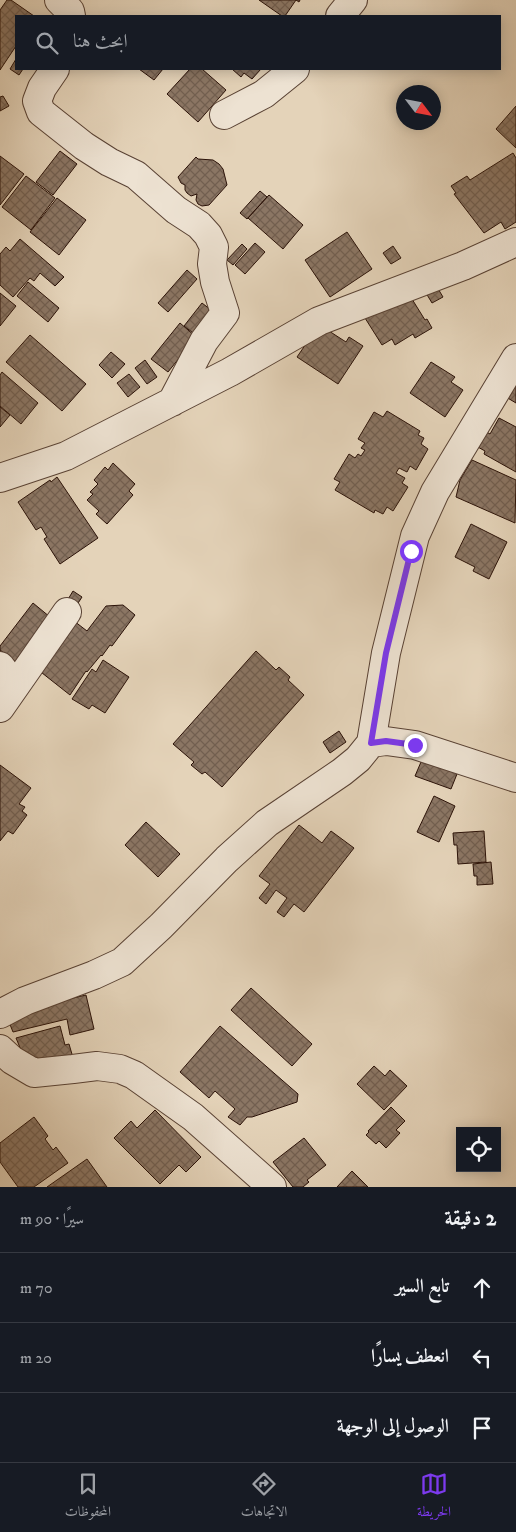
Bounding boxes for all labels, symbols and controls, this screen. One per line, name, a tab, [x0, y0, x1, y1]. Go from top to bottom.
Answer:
search box	[15, 15, 501, 70]
icon: search	[33, 29, 61, 57]
text: ابحث هنا	[73, 30, 128, 53]
north arrow	[396, 85, 441, 130]
route start	[400, 540, 423, 563]
route end	[404, 734, 427, 757]
map controls	[456, 1127, 501, 1172]
button: locate	[456, 1127, 501, 1172]
text: 2 دقيقة	[445, 1206, 496, 1232]
text: سيرًا · 90 m	[20, 1209, 84, 1229]
icon: ahead	[468, 1274, 496, 1302]
text: تابع السير	[395, 1275, 449, 1298]
text: 70 m	[20, 1278, 53, 1298]
icon: left	[468, 1344, 496, 1372]
text: انعطف يسارًا	[371, 1345, 449, 1368]
text: 20 m	[20, 1348, 52, 1368]
icon: arrive	[468, 1414, 496, 1442]
text: الوصول إلى الوجهة	[337, 1415, 449, 1438]
tab: المحفوظات	[65, 1470, 111, 1525]
tab: الاتجاهات	[241, 1470, 287, 1525]
tab: الخريطة	[417, 1470, 451, 1525]

